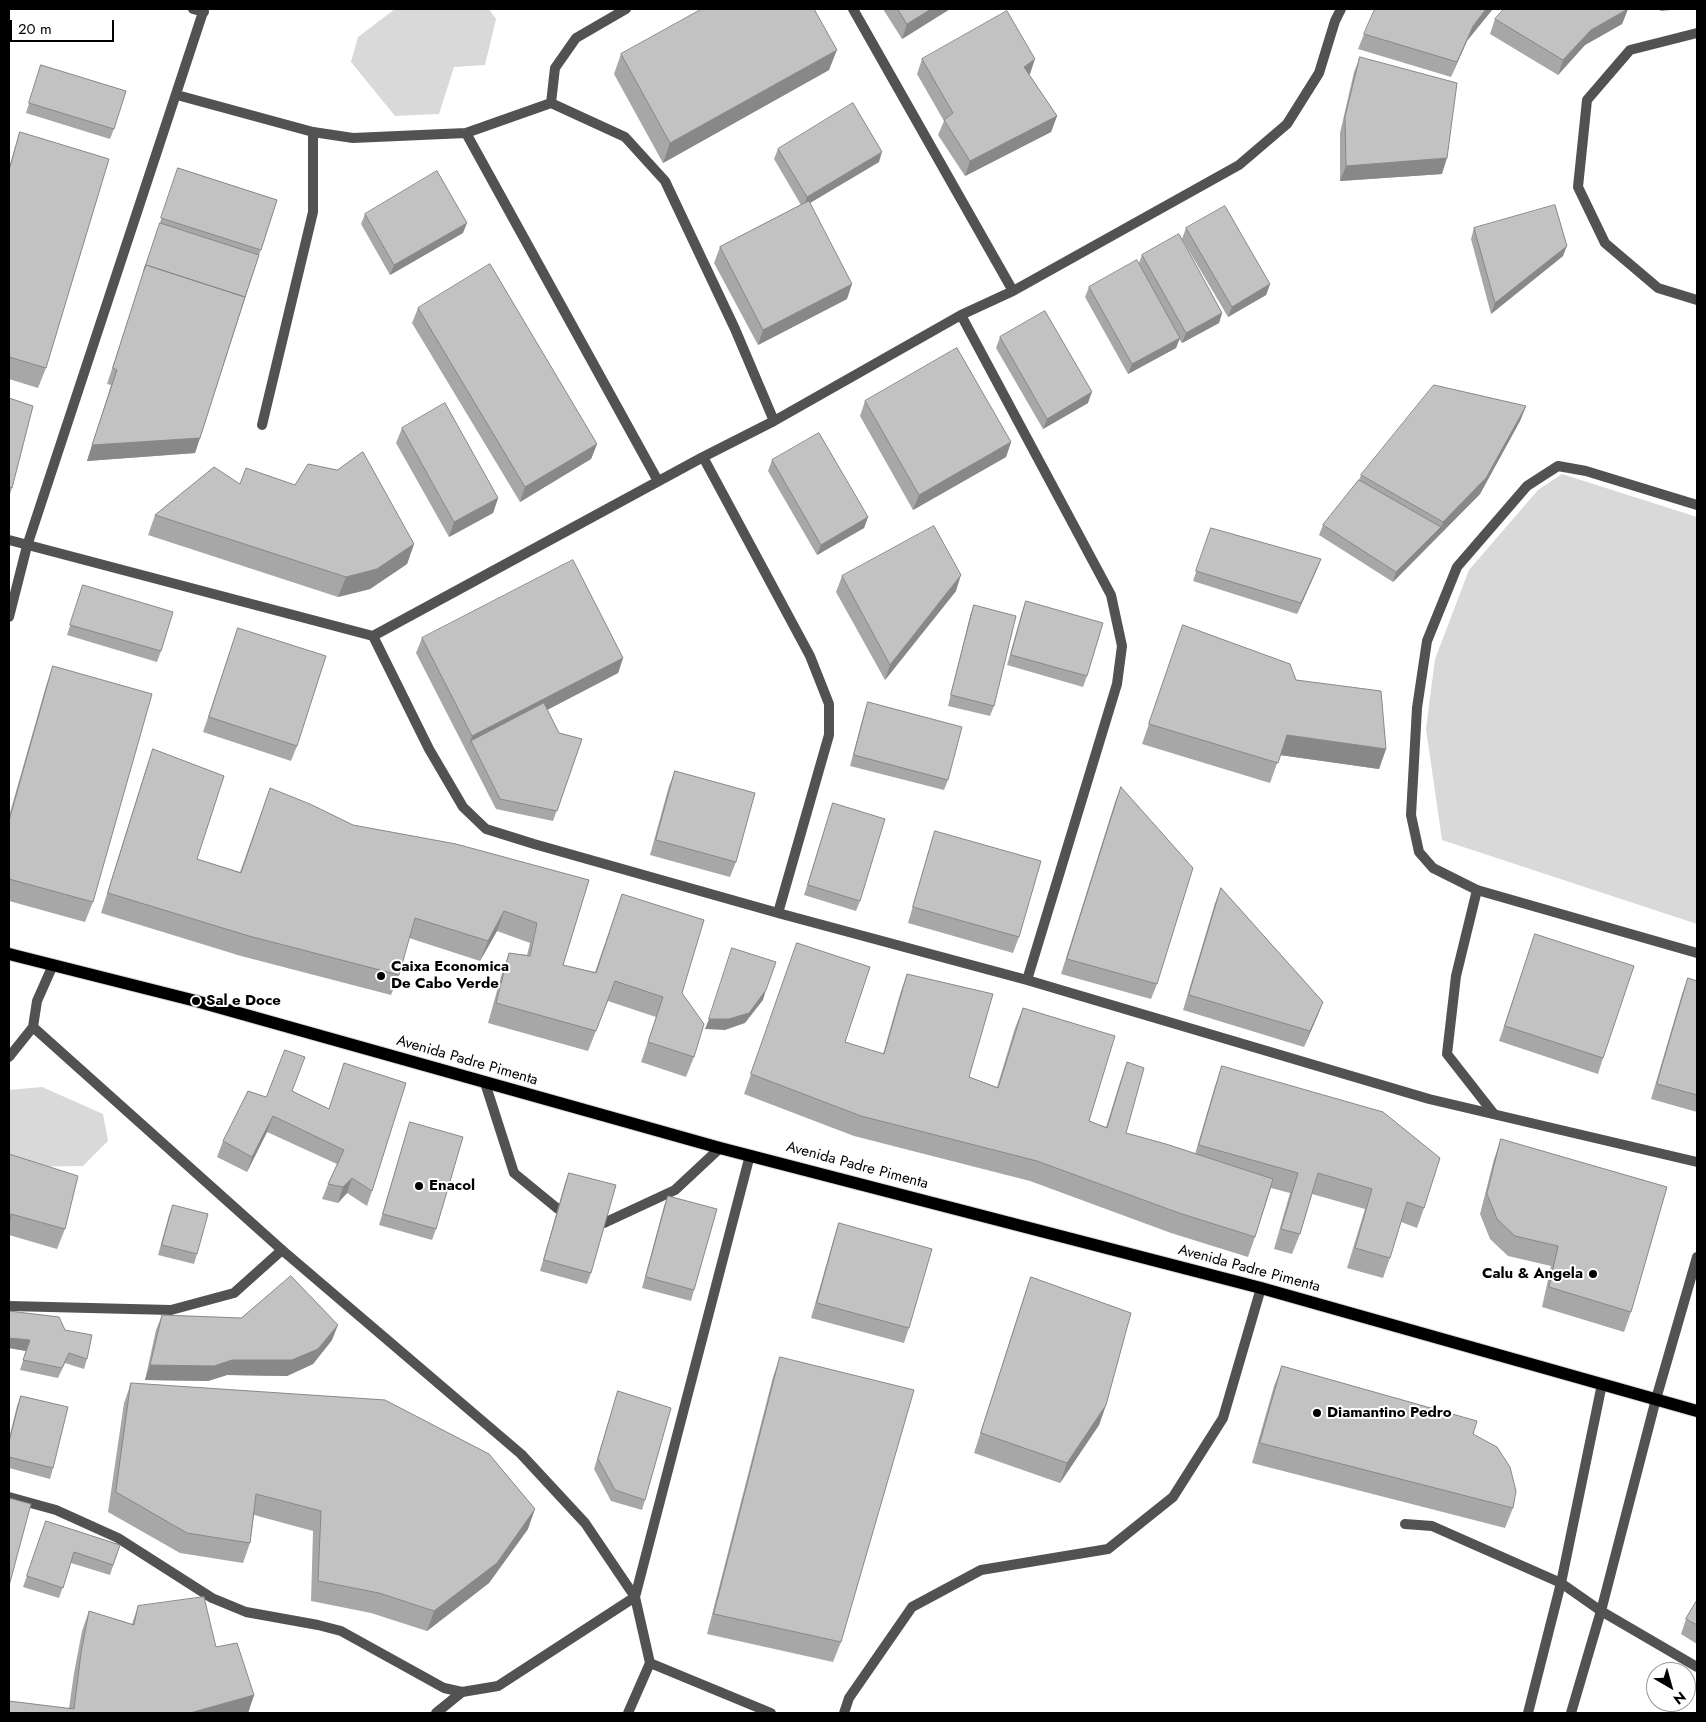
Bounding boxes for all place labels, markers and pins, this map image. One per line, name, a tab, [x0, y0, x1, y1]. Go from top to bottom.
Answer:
place label: Caixa Economica De Cabo Verde	[391, 958, 509, 993]
marker: Caixa Economica De Cabo Verde	[375, 970, 387, 982]
place label: Sal e Doce	[206, 992, 281, 1010]
marker: Sal e Doce	[190, 995, 202, 1007]
place label: Enacol	[429, 1177, 475, 1195]
marker: Enacol	[413, 1180, 425, 1192]
place label: Calu & Angela	[1482, 1265, 1583, 1283]
marker: Calu & Angela	[1587, 1268, 1599, 1280]
place label: Diamantino Pedro	[1327, 1404, 1452, 1422]
marker: Diamantino Pedro	[1311, 1407, 1323, 1419]

